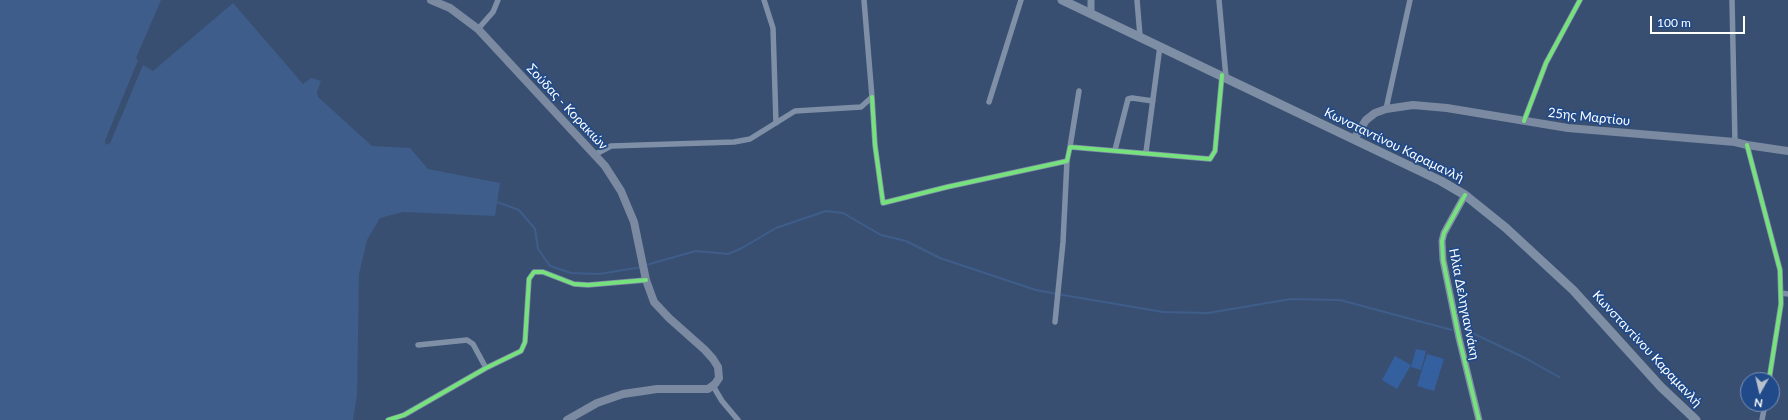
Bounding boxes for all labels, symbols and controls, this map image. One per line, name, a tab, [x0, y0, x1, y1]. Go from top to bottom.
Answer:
scale bar	[1652, 8, 1747, 34]
text: 100 m	[1657, 15, 1691, 30]
street label: Σούδας - Κορακιών	[523, 61, 611, 153]
street label: Κωνσταντίνου Καραμανλή	[1322, 104, 1466, 186]
street label: 25ης Μαρτίου	[1547, 105, 1631, 129]
street label: Ηλία Δεληγιαννάκη	[1446, 247, 1482, 361]
street label: Κωνσταντίνου Καραμανλή	[1589, 288, 1705, 410]
north arrow	[1740, 372, 1780, 412]
text: N	[1753, 396, 1764, 410]

